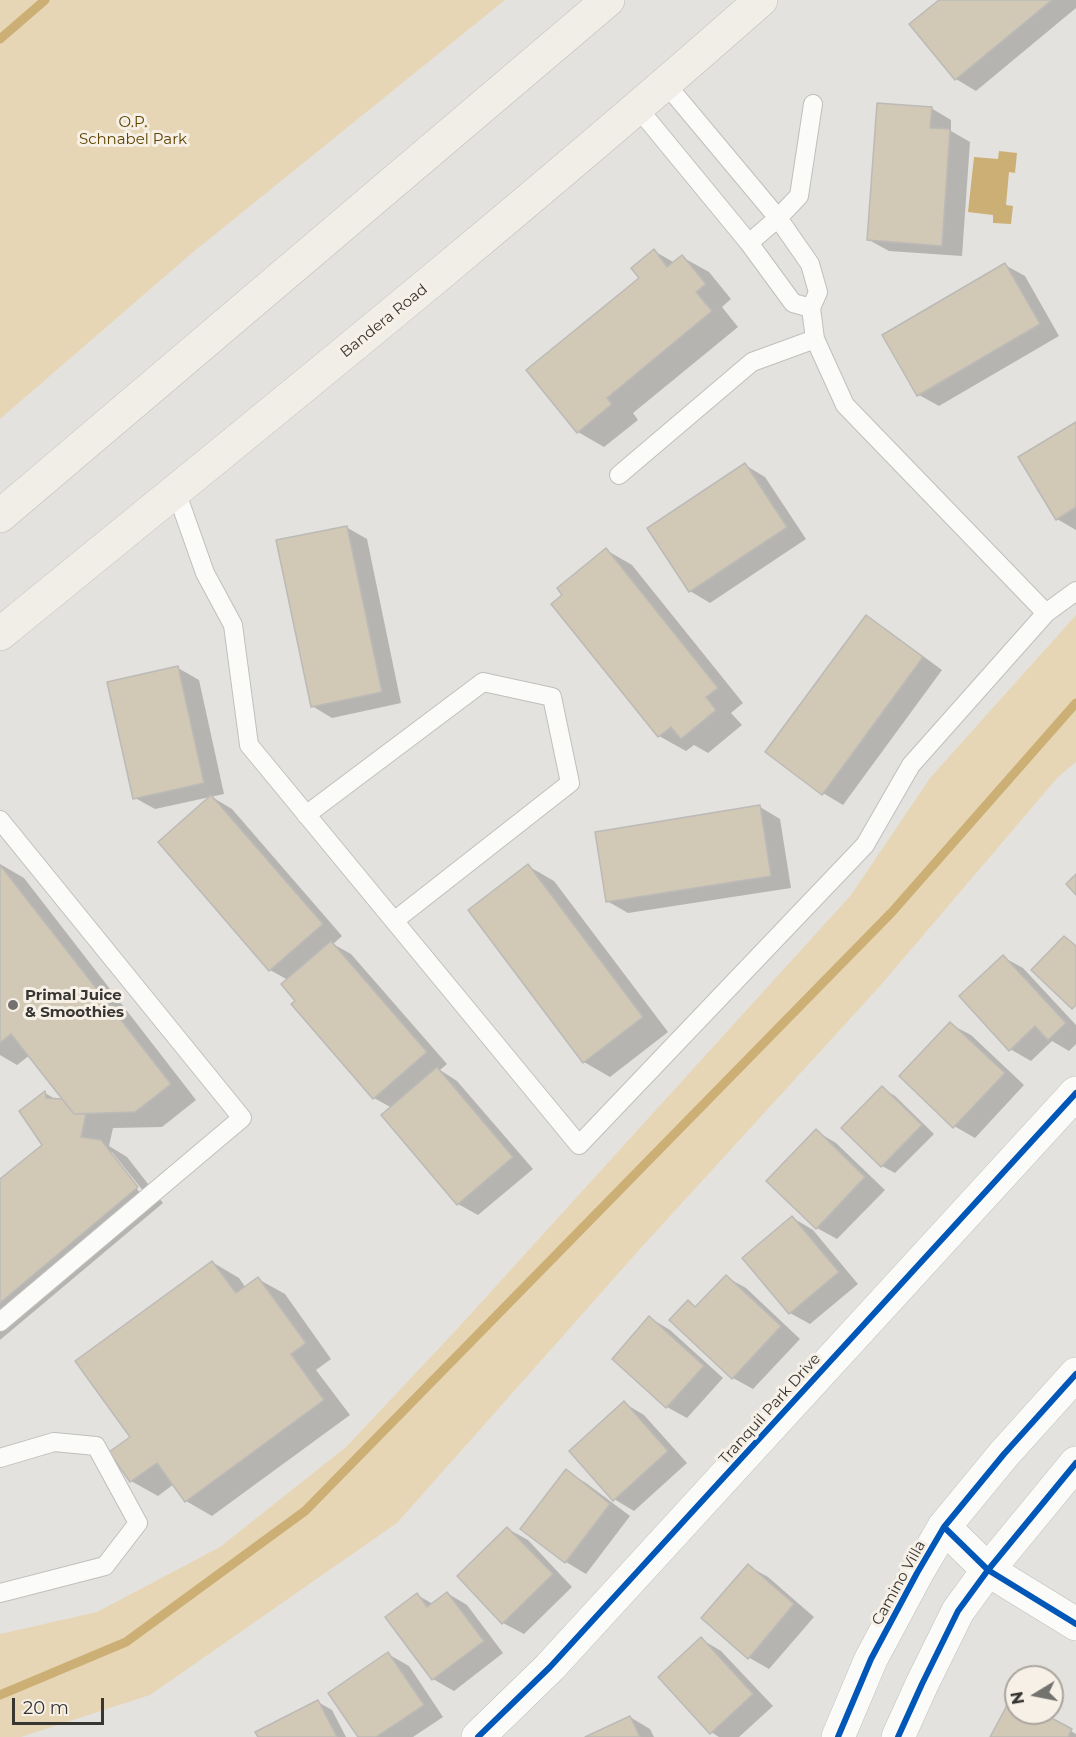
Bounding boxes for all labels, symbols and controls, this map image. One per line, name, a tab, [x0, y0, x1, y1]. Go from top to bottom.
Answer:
park label: O.P. Schnabel Park	[79, 114, 187, 149]
street label: Bandera Road	[337, 280, 431, 362]
place label: Primal Juice & Smoothies	[25, 987, 124, 1022]
marker: Primal Juice & Smoothies	[6, 998, 20, 1012]
street label: Tranquil Park Drive	[716, 1350, 824, 1468]
street label: Camino Villa	[868, 1538, 930, 1628]
north arrow	[1004, 1665, 1064, 1725]
scale bar	[15, 1686, 106, 1724]
text: N	[1007, 1690, 1028, 1706]
text: 20 m	[23, 1697, 69, 1719]

